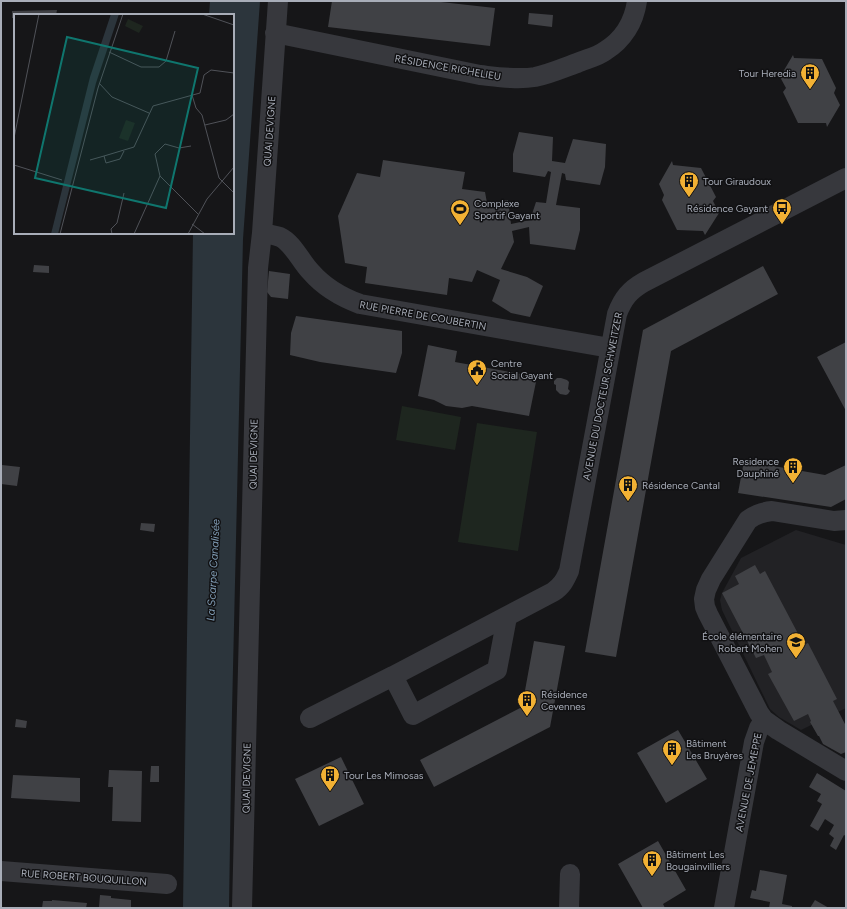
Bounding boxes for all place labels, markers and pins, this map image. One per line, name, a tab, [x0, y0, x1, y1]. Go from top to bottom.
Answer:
building icon: Tour Heredia	[799, 62, 821, 90]
place label: Tour Heredia	[739, 67, 796, 80]
building icon: Tour Giraudoux	[678, 170, 700, 198]
place label: Tour Giraudoux	[703, 175, 771, 188]
place label: Complexe Sportif Gayant	[474, 197, 540, 222]
bus stop icon: Résidence Gayant	[771, 197, 793, 225]
sports icon: Complexe Sportif Gayant	[449, 198, 471, 226]
place label: Résidence Gayant	[687, 202, 768, 215]
place label: Centre Social Gayant	[491, 357, 553, 382]
public building icon: Centre Social Gayant	[466, 358, 488, 386]
place label: Residence Dauphiné	[733, 455, 780, 480]
building icon: Residence Dauphiné	[782, 456, 804, 484]
building icon: Résidence Cantal	[617, 474, 639, 502]
place label: Résidence Cantal	[642, 479, 720, 492]
place label: École élémentaire Robert Mohen	[702, 630, 783, 655]
school or university icon: École élémentaire Robert Mohen	[785, 631, 807, 659]
place label: Résidence Cevennes	[541, 688, 588, 713]
building icon: Résidence Cevennes	[516, 689, 538, 717]
place label: Bâtiment Les Bruyères	[686, 737, 743, 762]
building icon: Bâtiment Les Bruyères	[661, 738, 683, 766]
building icon: Tour Les Mimosas	[319, 764, 341, 792]
place label: Tour Les Mimosas	[344, 769, 424, 782]
place label: Bâtiment Les Bougainvilliers	[666, 848, 730, 873]
building icon: Bâtiment Les Bougainvilliers	[641, 849, 663, 877]

